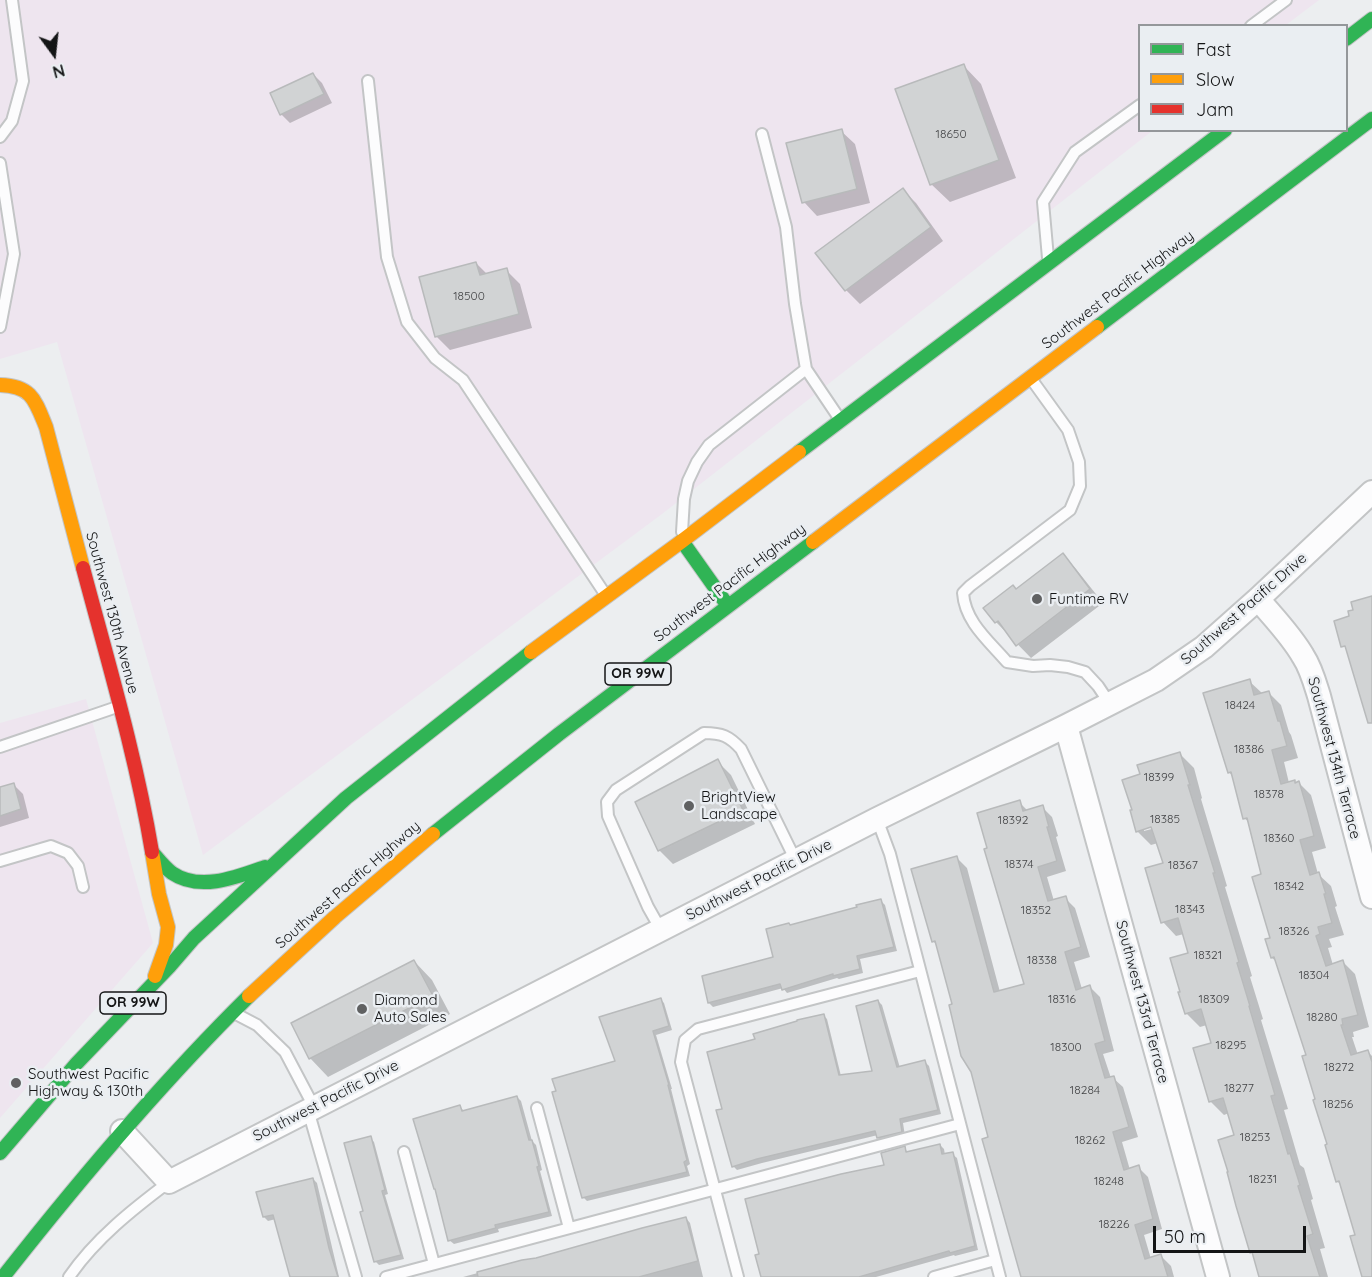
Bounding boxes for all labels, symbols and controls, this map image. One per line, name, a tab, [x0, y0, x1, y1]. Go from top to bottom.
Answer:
north arrow	[24, 24, 84, 84]
legend	[1138, 24, 1348, 132]
text: Fast	[1196, 38, 1231, 61]
text: N	[50, 60, 67, 83]
text: Slow	[1196, 68, 1234, 91]
text: Jam	[1196, 98, 1234, 121]
house number: 18650	[935, 127, 967, 141]
street label: Southwest Pacific Highway	[1038, 227, 1198, 353]
house number: 18500	[453, 289, 485, 303]
street label: Southwest Pacific Highway	[650, 520, 810, 646]
street label: Southwest 130th Avenue	[82, 530, 142, 696]
street label: Southwest Pacific Drive	[1177, 549, 1311, 669]
place label: Funtime RV	[1049, 590, 1129, 608]
marker: Funtime RV	[1030, 592, 1044, 606]
road number: OR 99W	[605, 663, 671, 685]
street label: Southwest 134th Terrace	[1304, 675, 1364, 841]
house number: 18424	[1225, 698, 1255, 712]
house number: 18386	[1234, 742, 1264, 756]
house number: 18399	[1144, 770, 1174, 784]
house number: 18378	[1254, 787, 1284, 801]
place label: BrightView Landscape	[701, 788, 777, 823]
marker: BrightView Landscape	[682, 799, 696, 813]
house number: 18385	[1150, 812, 1180, 826]
house number: 18392	[998, 813, 1028, 827]
street label: Southwest Pacific Highway	[272, 817, 424, 953]
house number: 18360	[1264, 831, 1294, 845]
street label: Southwest Pacific Drive	[683, 835, 835, 925]
house number: 18374	[1004, 857, 1034, 871]
house number: 18367	[1168, 858, 1198, 872]
house number: 18342	[1274, 879, 1304, 893]
house number: 18343	[1175, 902, 1205, 916]
house number: 18352	[1021, 903, 1051, 917]
street label: Southwest 133rd Terrace	[1112, 919, 1172, 1085]
house number: 18326	[1279, 924, 1309, 938]
house number: 18321	[1194, 948, 1222, 962]
house number: 18338	[1027, 953, 1057, 967]
house number: 18304	[1299, 968, 1329, 982]
place label: Diamond Auto Sales	[374, 991, 447, 1026]
road number: OR 99W	[100, 992, 166, 1014]
house number: 18316	[1048, 992, 1076, 1006]
house number: 18309	[1198, 992, 1230, 1006]
marker: Diamond Auto Sales	[355, 1002, 369, 1016]
house number: 18280	[1306, 1010, 1338, 1024]
house number: 18295	[1216, 1038, 1246, 1052]
house number: 18300	[1050, 1040, 1082, 1054]
street label: Southwest Pacific Drive	[250, 1056, 402, 1146]
house number: 18272	[1324, 1060, 1354, 1074]
place label: Southwest Pacific Highway & 130th	[28, 1065, 149, 1100]
marker: Southwest Pacific Highway & 130th	[9, 1076, 23, 1090]
house number: 18277	[1224, 1081, 1254, 1095]
house number: 18284	[1070, 1083, 1100, 1097]
house number: 18256	[1323, 1097, 1353, 1111]
house number: 18253	[1240, 1130, 1270, 1144]
house number: 18262	[1075, 1133, 1105, 1147]
house number: 18231	[1249, 1172, 1277, 1186]
house number: 18248	[1094, 1174, 1124, 1188]
scale bar	[1156, 1214, 1309, 1252]
house number: 18226	[1099, 1217, 1129, 1231]
text: 50 m	[1164, 1225, 1206, 1248]

